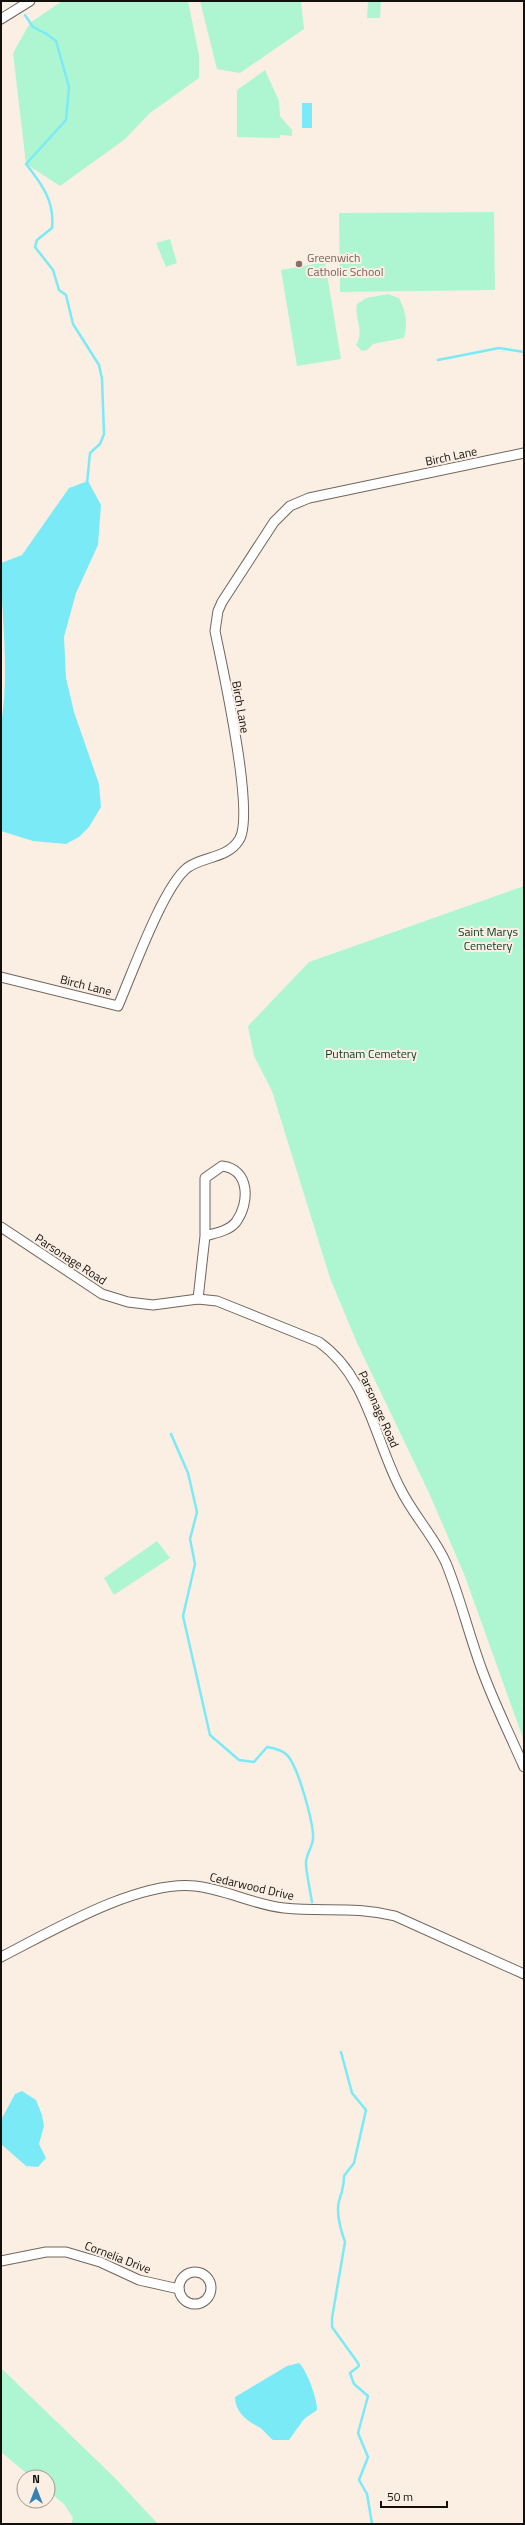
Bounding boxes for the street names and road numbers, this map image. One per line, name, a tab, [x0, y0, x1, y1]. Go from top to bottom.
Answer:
street label: Birch Lane	[423, 441, 479, 471]
street label: Birch Lane	[227, 679, 255, 735]
street label: Birch Lane	[58, 969, 114, 1001]
street label: Parsonage Road	[31, 1229, 111, 1289]
street label: Parsonage Road	[354, 1367, 404, 1451]
street label: Cedarwood Drive	[208, 1867, 296, 1905]
street label: Cornelia Drive	[82, 2236, 154, 2278]

